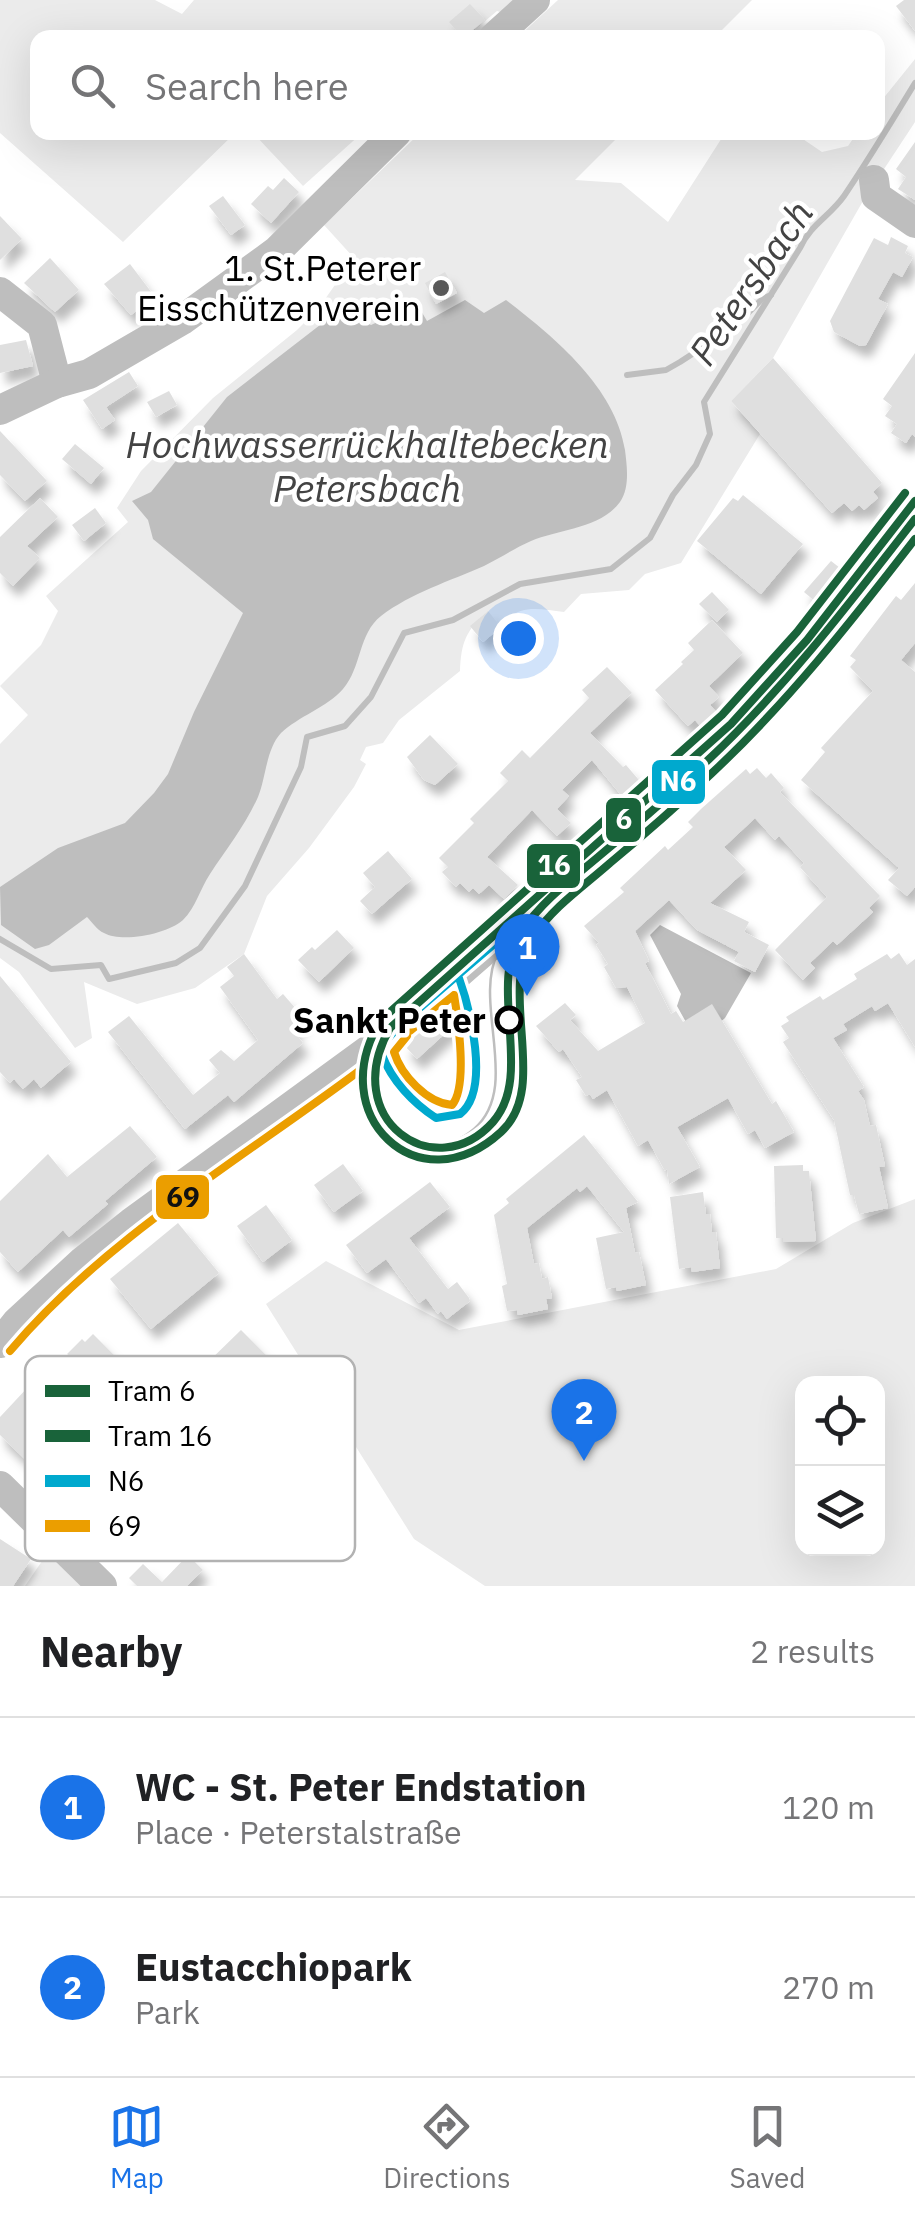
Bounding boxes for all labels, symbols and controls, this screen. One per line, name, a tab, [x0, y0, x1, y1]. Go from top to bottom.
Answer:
search box	[30, 30, 885, 140]
icon: search	[65, 58, 120, 113]
text: Search here	[145, 61, 349, 110]
water label: Petersbach	[677, 190, 823, 374]
place label: 1. St.Peterer Eisschützenverein	[137, 245, 421, 331]
marker: 1. St.Peterer Eisschützenverein	[430, 277, 452, 299]
water label: Hochwasserrückhaltebecken Petersbach	[125, 419, 609, 512]
your location	[493, 613, 544, 664]
line badge: N6	[650, 758, 707, 806]
text: N6	[659, 762, 697, 799]
line badge: 6	[604, 796, 643, 844]
text: 6	[616, 800, 632, 837]
line badge: 16	[525, 842, 582, 890]
text: 16	[537, 846, 571, 883]
pin: 1	[494, 914, 560, 996]
place label: Sankt Peter	[293, 997, 486, 1043]
marker: Sankt Peter	[496, 1007, 522, 1033]
line badge: 69	[154, 1173, 211, 1221]
text: 69	[166, 1178, 200, 1215]
legend	[25, 1356, 355, 1561]
text: Tram 6	[108, 1372, 196, 1409]
map controls	[795, 1376, 885, 1556]
button: locate	[795, 1376, 885, 1466]
pin: 2	[552, 1378, 616, 1461]
text: Tram 16	[108, 1417, 213, 1454]
text: N6	[108, 1462, 145, 1499]
button: layers	[795, 1466, 885, 1556]
text: 69	[108, 1507, 142, 1544]
text: Nearby	[40, 1624, 182, 1679]
text: 2 results	[750, 1630, 875, 1672]
text: WC - St. Peter Endstation	[135, 1762, 587, 1811]
text: 1	[63, 1786, 82, 1828]
text: 120 m	[782, 1786, 875, 1828]
text: Place · Peterstalstraße	[135, 1811, 462, 1853]
text: Eustacchiopark	[135, 1942, 412, 1991]
text: 2	[63, 1966, 82, 2008]
text: 270 m	[782, 1966, 875, 2008]
text: Park	[135, 1991, 200, 2033]
tab: Map	[109, 2099, 164, 2196]
tab: Directions	[383, 2099, 511, 2196]
tab: Saved	[729, 2099, 806, 2196]

